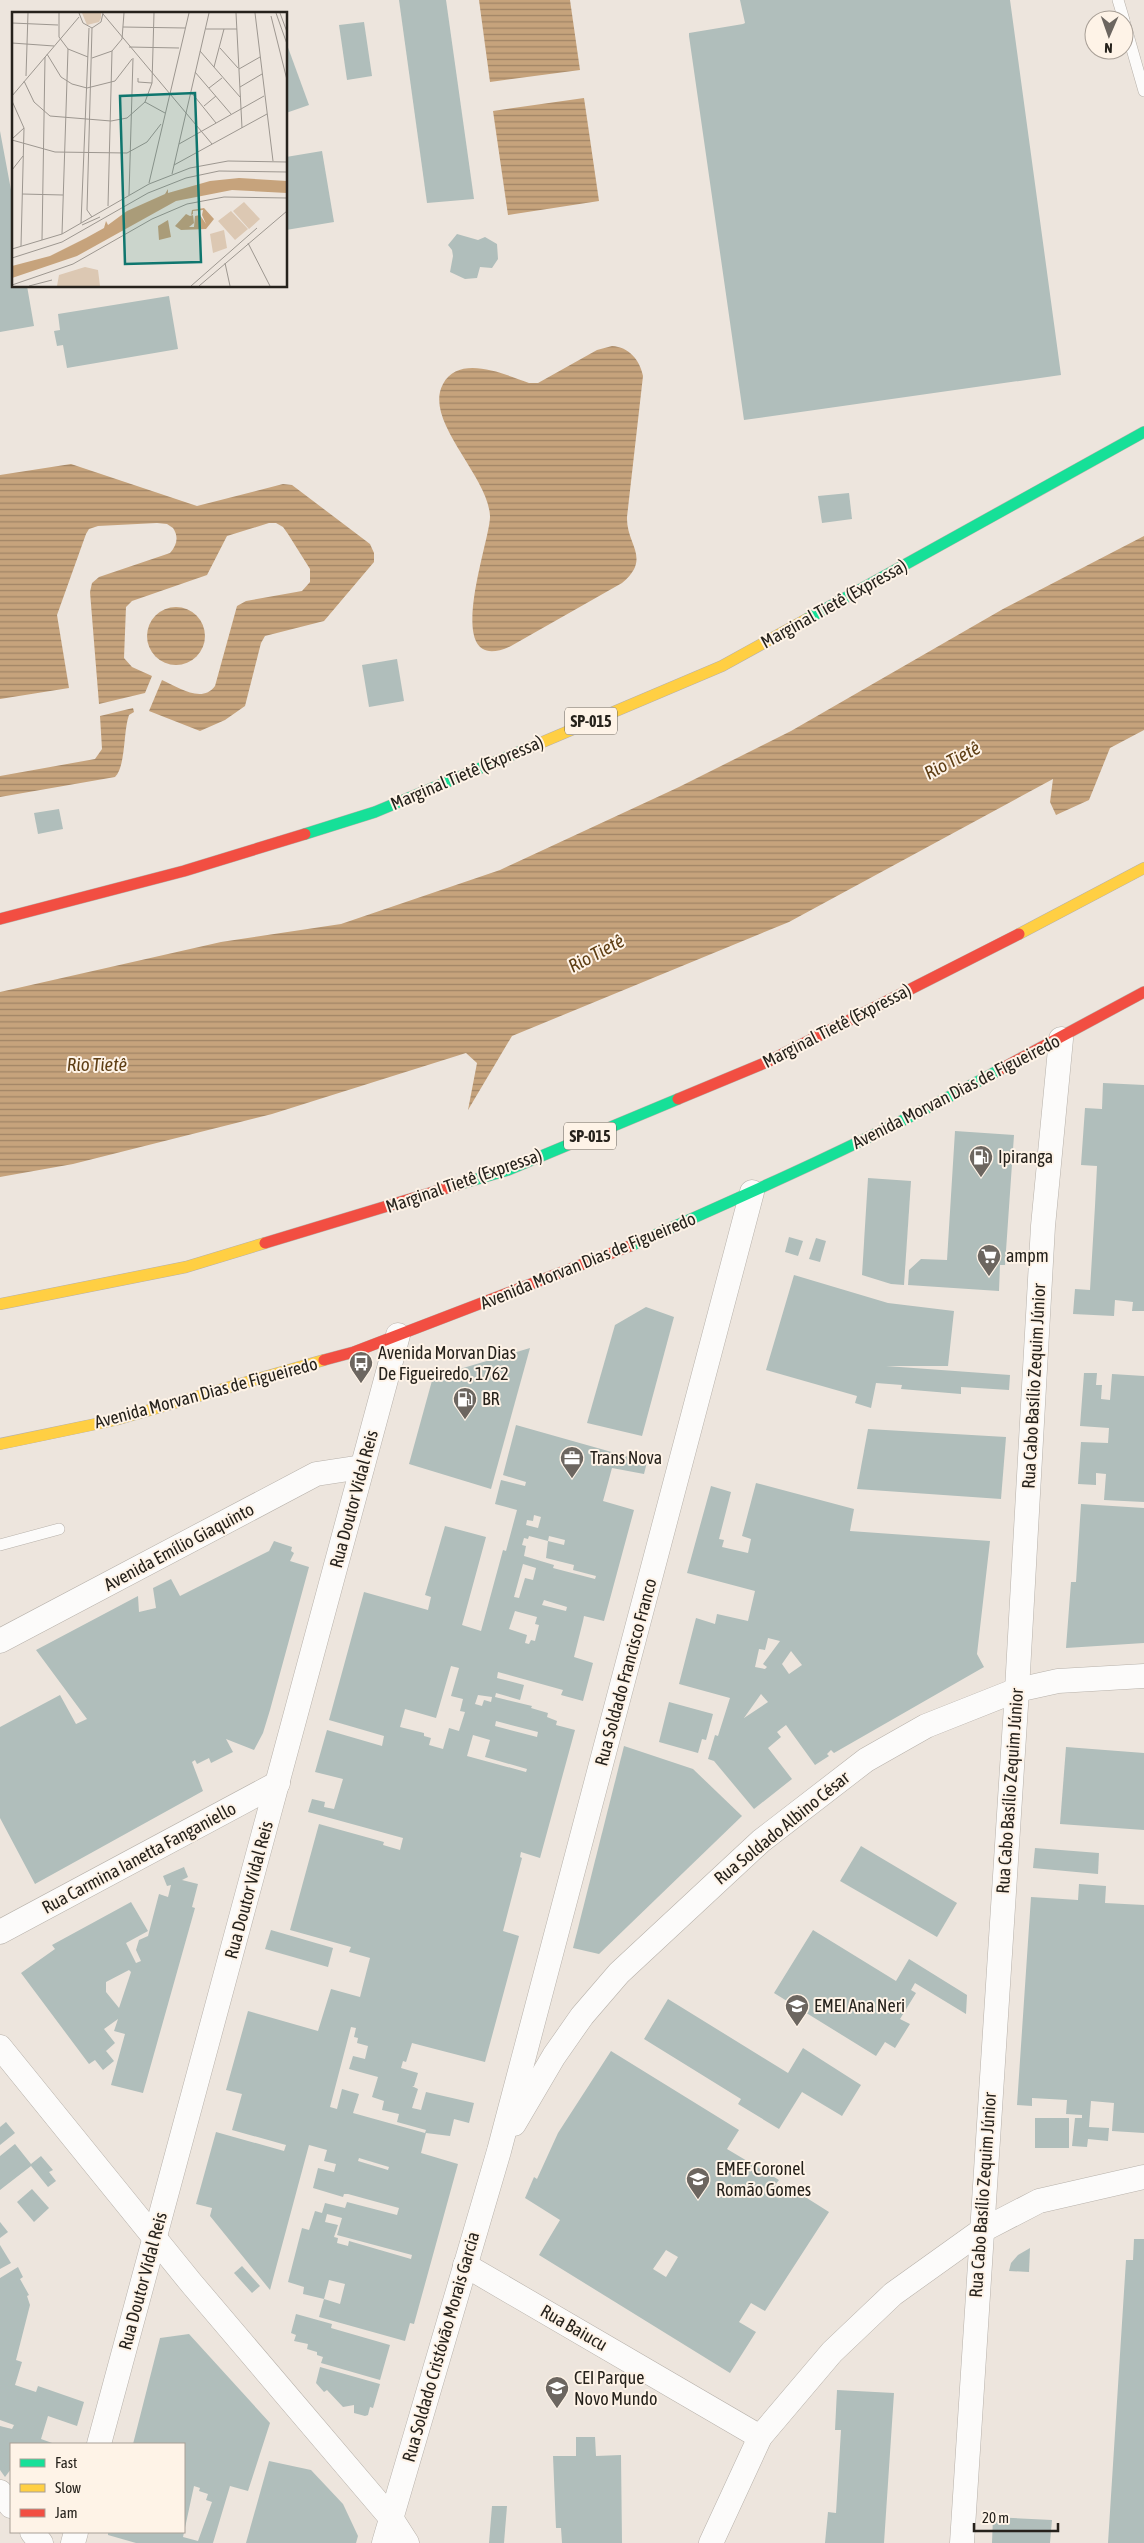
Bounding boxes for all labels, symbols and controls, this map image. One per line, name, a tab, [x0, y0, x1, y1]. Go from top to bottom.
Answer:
north arrow	[1084, 10, 1134, 60]
inset map	[12, 12, 288, 288]
text: N	[1104, 40, 1113, 56]
street label: Marginal Tietê (Expressa)	[757, 555, 910, 652]
road number: SP-015	[565, 708, 617, 734]
street label: Marginal Tietê (Expressa)	[387, 731, 546, 814]
water label: Rio Tietê	[920, 736, 984, 784]
water label: Rio Tietê	[564, 929, 628, 977]
street label: Marginal Tietê (Expressa)	[759, 979, 914, 1072]
street label: Avenida Morvan Dias de Figueiredo	[848, 1030, 1063, 1153]
water label: Rio Tietê	[67, 1053, 127, 1075]
road number: SP-015	[564, 1122, 616, 1150]
street label: Marginal Tietê (Expressa)	[383, 1144, 545, 1217]
fuel station icon: Ipiranga	[968, 1144, 994, 1178]
place label: Ipiranga	[998, 1146, 1053, 1167]
street label: Avenida Morvan Dias de Figueiredo	[477, 1208, 698, 1313]
supermarket icon: ampm	[976, 1243, 1002, 1277]
place label: ampm	[1006, 1245, 1049, 1266]
street label: Rua Cabo Basílio Zequim Júnior	[1018, 1282, 1049, 1489]
place label: Avenida Morvan Dias De Figueiredo, 1762	[378, 1342, 516, 1384]
bus stop icon: Avenida Morvan Dias De Figueiredo, 1762	[348, 1350, 374, 1384]
street label: Avenida Morvan Dias de Figueiredo	[92, 1353, 320, 1432]
fuel station icon: BR	[452, 1386, 478, 1420]
place label: BR	[482, 1388, 500, 1409]
street label: Rua Doutor Vidal Reis	[325, 1428, 382, 1570]
office icon: Trans Nova	[559, 1445, 585, 1479]
place label: Trans Nova	[590, 1447, 662, 1468]
street label: Avenida Emílio Giaquinto	[100, 1498, 257, 1595]
street label: Rua Soldado Francisco Franco	[590, 1576, 661, 1768]
street label: Rua Cabo Basílio Zequim Júnior	[992, 1687, 1027, 1894]
street label: Rua Soldado Albino César	[710, 1766, 854, 1889]
street label: Rua Carmina Ianetta Fanganiello	[38, 1797, 239, 1918]
street label: Rua Doutor Vidal Reis	[220, 1819, 277, 1961]
school or university icon: EMEI Ana Neri	[784, 1993, 810, 2027]
place label: EMEI Ana Neri	[814, 1995, 905, 2016]
street label: Rua Cabo Basílio Zequim Júnior	[965, 2091, 1000, 2298]
place label: EMEF Coronel Romão Gomes	[716, 2158, 811, 2200]
school or university icon: EMEF Coronel Romão Gomes	[685, 2166, 711, 2200]
street label: Rua Doutor Vidal Reis	[114, 2210, 171, 2352]
street label: Rua Soldado Cristóvão Morais Garcia	[398, 2229, 483, 2464]
street label: Rua Baiucu	[537, 2300, 611, 2355]
place label: CEI Parque Novo Mundo	[574, 2367, 658, 2409]
school or university icon: CEI Parque Novo Mundo	[544, 2375, 570, 2409]
legend	[10, 2443, 185, 2533]
text: Fast	[55, 2454, 77, 2471]
text: Slow	[55, 2479, 81, 2496]
scale bar	[974, 2500, 1058, 2532]
text: Jam	[55, 2504, 78, 2521]
text: 20 m	[982, 2509, 1009, 2526]

